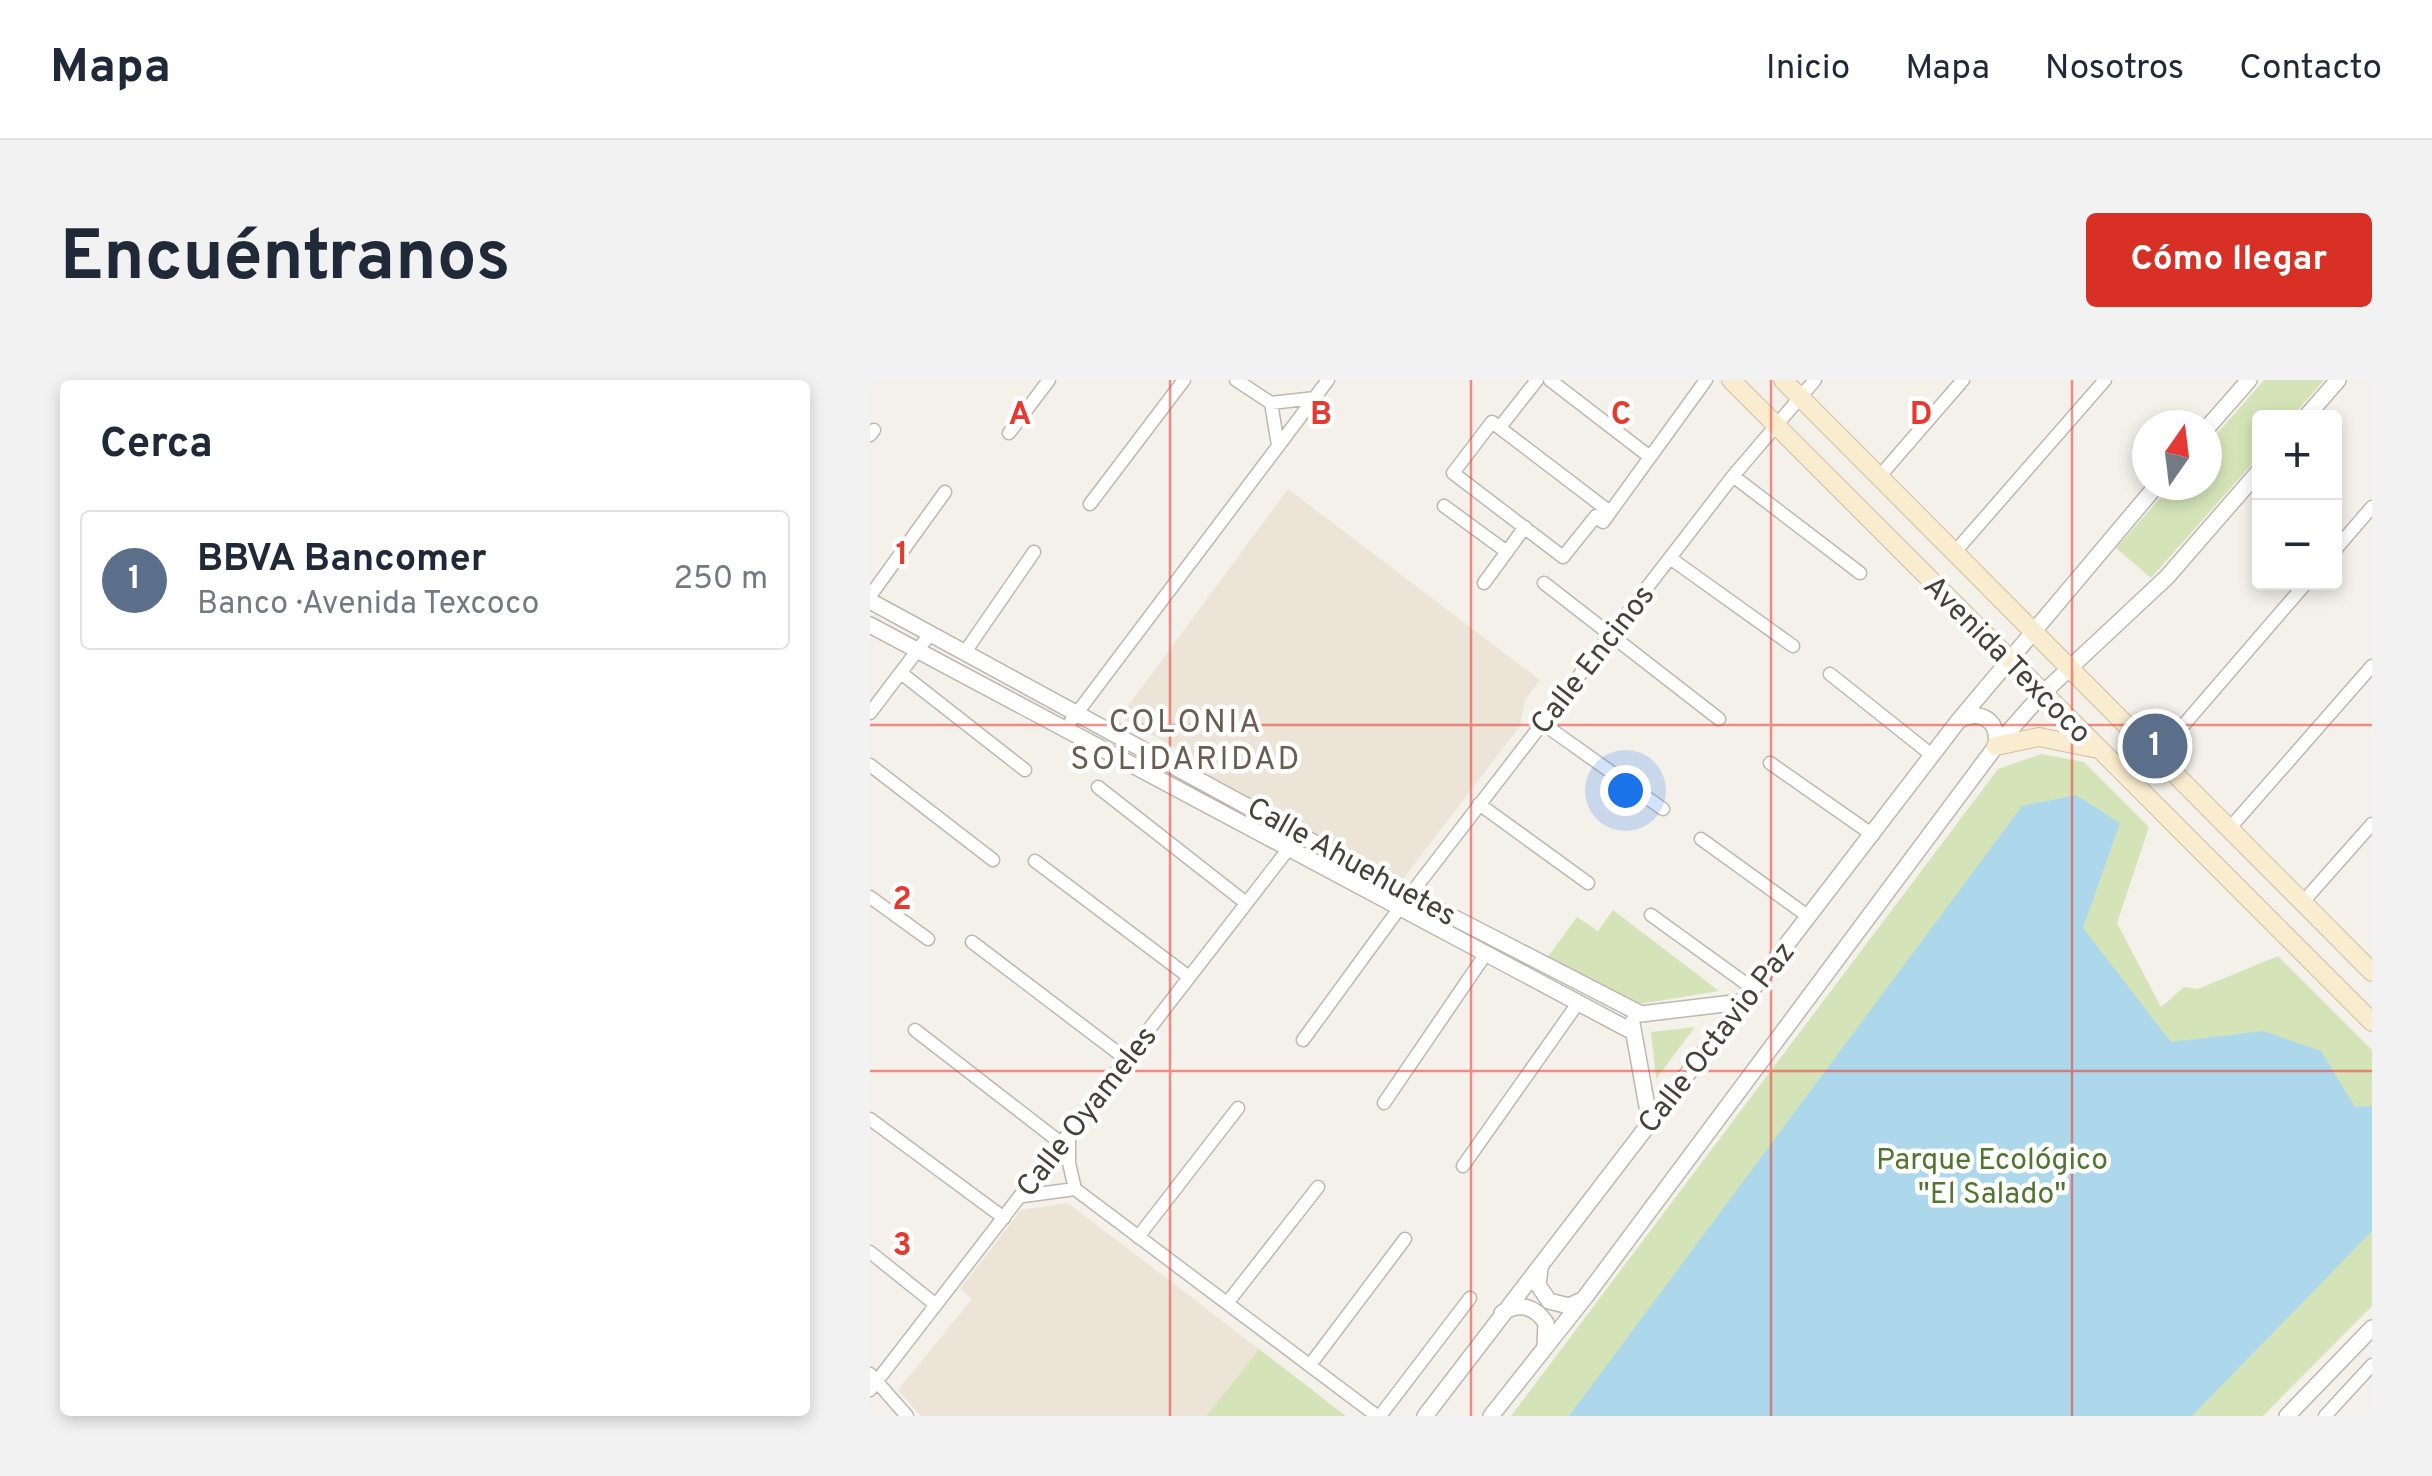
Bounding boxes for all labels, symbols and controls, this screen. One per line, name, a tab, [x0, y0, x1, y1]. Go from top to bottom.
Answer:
text: Mapa	[50, 39, 171, 99]
text: Inicio	[1766, 47, 1850, 91]
text: Mapa	[1905, 47, 1990, 91]
text: Nosotros	[2045, 47, 2184, 91]
text: Contacto	[2239, 47, 2382, 91]
button: Cómo llegar	[2086, 213, 2372, 307]
text: Encuéntranos	[60, 216, 510, 305]
text: A	[1009, 396, 1031, 436]
text: B	[1310, 396, 1332, 436]
text: C	[1611, 396, 1631, 436]
text: D	[1910, 396, 1932, 436]
north arrow	[2132, 410, 2222, 500]
map controls	[2252, 410, 2342, 590]
button: +	[2252, 410, 2342, 500]
text: Cerca	[100, 419, 213, 472]
button: −	[2252, 500, 2342, 590]
text: BBVA Bancomer	[197, 536, 487, 585]
text: 1	[896, 536, 908, 576]
text: 1	[128, 560, 141, 600]
text: 250 m	[673, 560, 768, 600]
street label: Avenida Texcoco	[1914, 569, 2098, 753]
street label: Calle Encinos	[1524, 578, 1664, 743]
text: Banco · Avenida Texcoco	[197, 585, 539, 625]
district label: COLONIA SOLIDARIDAD	[1070, 704, 1302, 781]
pin: 1	[2122, 708, 2188, 784]
your location	[1600, 765, 1651, 816]
street label: Calle Ahuehuetes	[1240, 790, 1462, 936]
text: 2	[892, 881, 912, 921]
street label: Calle Octavio Paz	[1632, 935, 1804, 1142]
street label: Calle Oyameles	[1010, 1020, 1166, 1205]
park label: Parque Ecológico "El Salado"	[1876, 1143, 2108, 1214]
text: 3	[892, 1227, 912, 1267]

